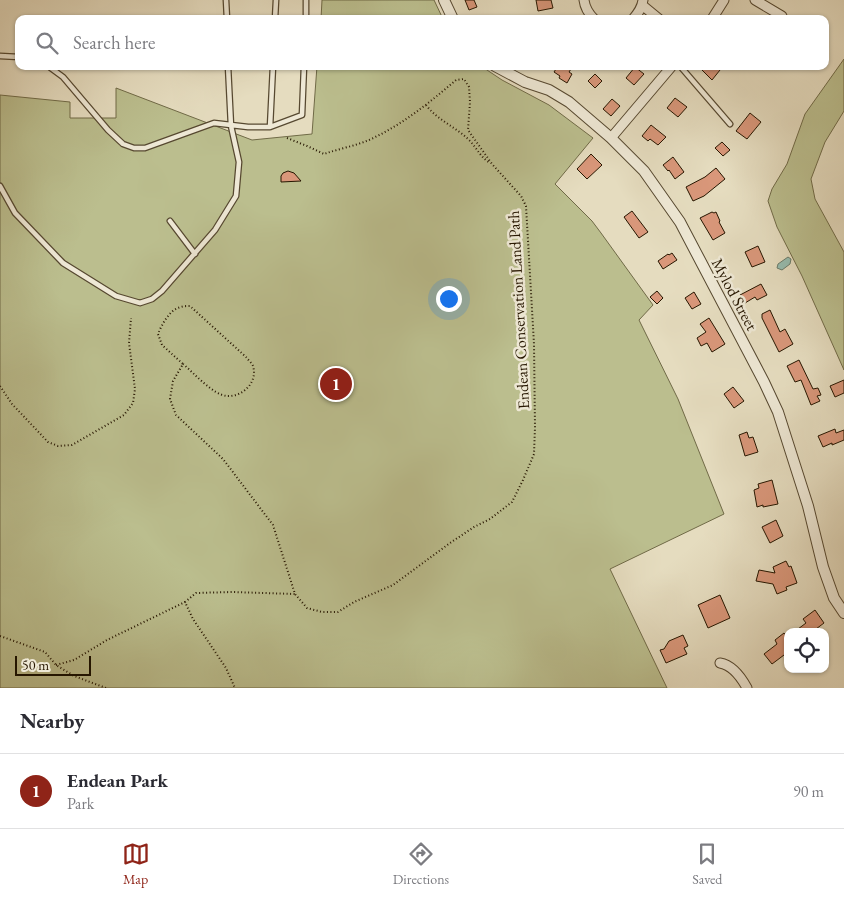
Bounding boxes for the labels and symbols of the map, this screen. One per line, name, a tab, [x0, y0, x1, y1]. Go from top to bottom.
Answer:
street label: Endean Conservation Land Path	[503, 210, 534, 410]
street label: Mylod Street	[707, 254, 762, 334]
your location	[436, 286, 462, 312]
pin: 1	[320, 365, 352, 403]
scale bar	[15, 653, 91, 676]

